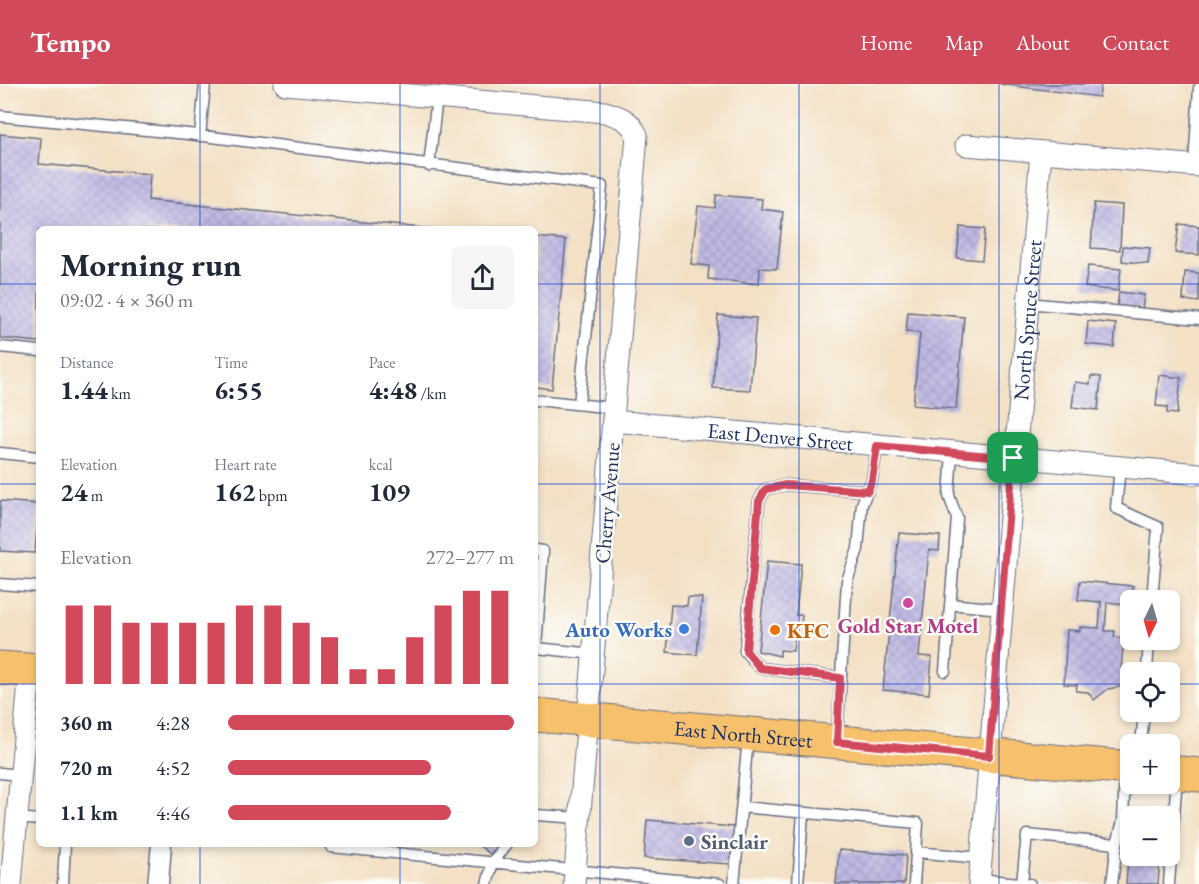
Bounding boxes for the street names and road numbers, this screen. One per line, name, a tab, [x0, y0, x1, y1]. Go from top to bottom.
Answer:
street label: North Spruce Street	[1007, 238, 1047, 401]
street label: East Denver Street	[706, 416, 855, 456]
street label: Cherry Avenue	[588, 441, 626, 565]
street label: East North Street	[673, 714, 814, 753]

